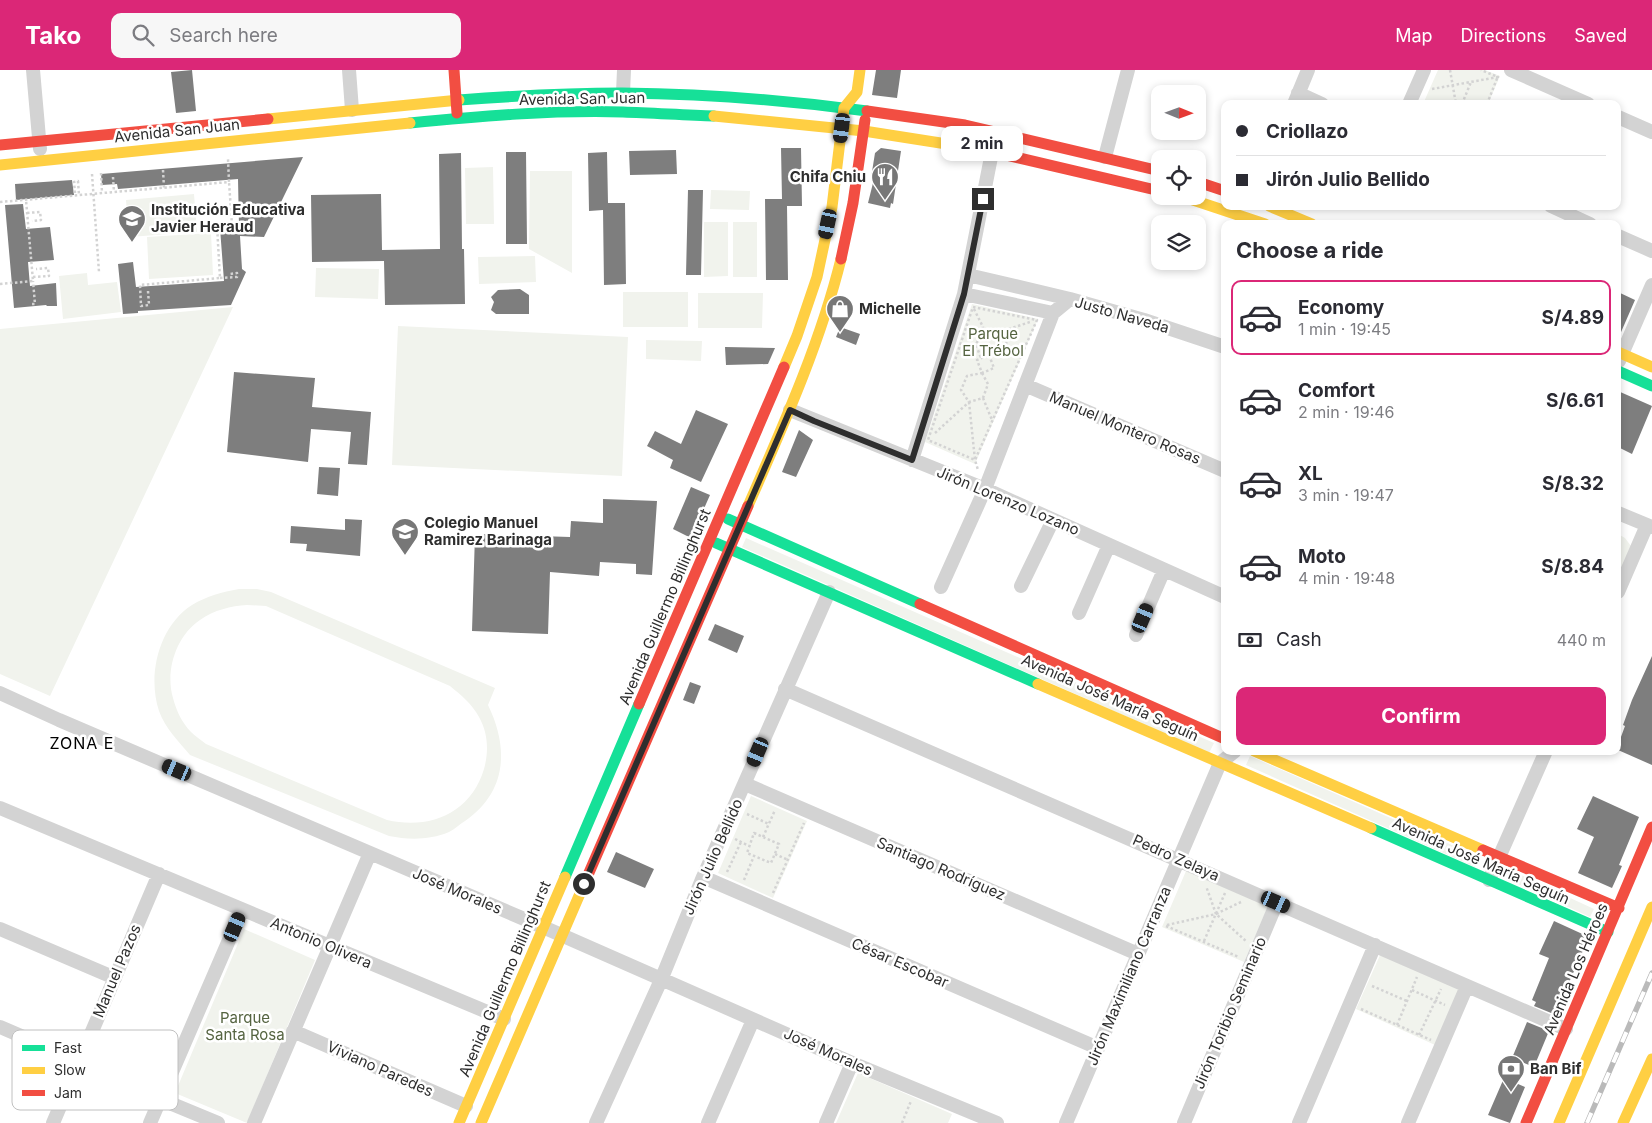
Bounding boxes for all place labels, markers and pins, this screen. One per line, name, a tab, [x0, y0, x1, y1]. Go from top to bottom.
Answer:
restaurant icon: Chifa Chiu	[870, 162, 900, 201]
place label: Chifa Chiu	[790, 167, 866, 186]
place label: Institución Educativa Javier Heraud	[151, 200, 305, 236]
school or university icon: Institución Educativa Javier Heraud	[117, 204, 147, 243]
shop icon: Michelle	[825, 294, 855, 333]
place label: Michelle	[859, 299, 921, 318]
place label: Colegio Manuel Ramirez Barinaga	[424, 513, 552, 549]
school or university icon: Colegio Manuel Ramirez Barinaga	[390, 517, 420, 556]
bank icon: Ban Bif	[1496, 1054, 1526, 1093]
place label: Ban Bif	[1530, 1059, 1582, 1078]

